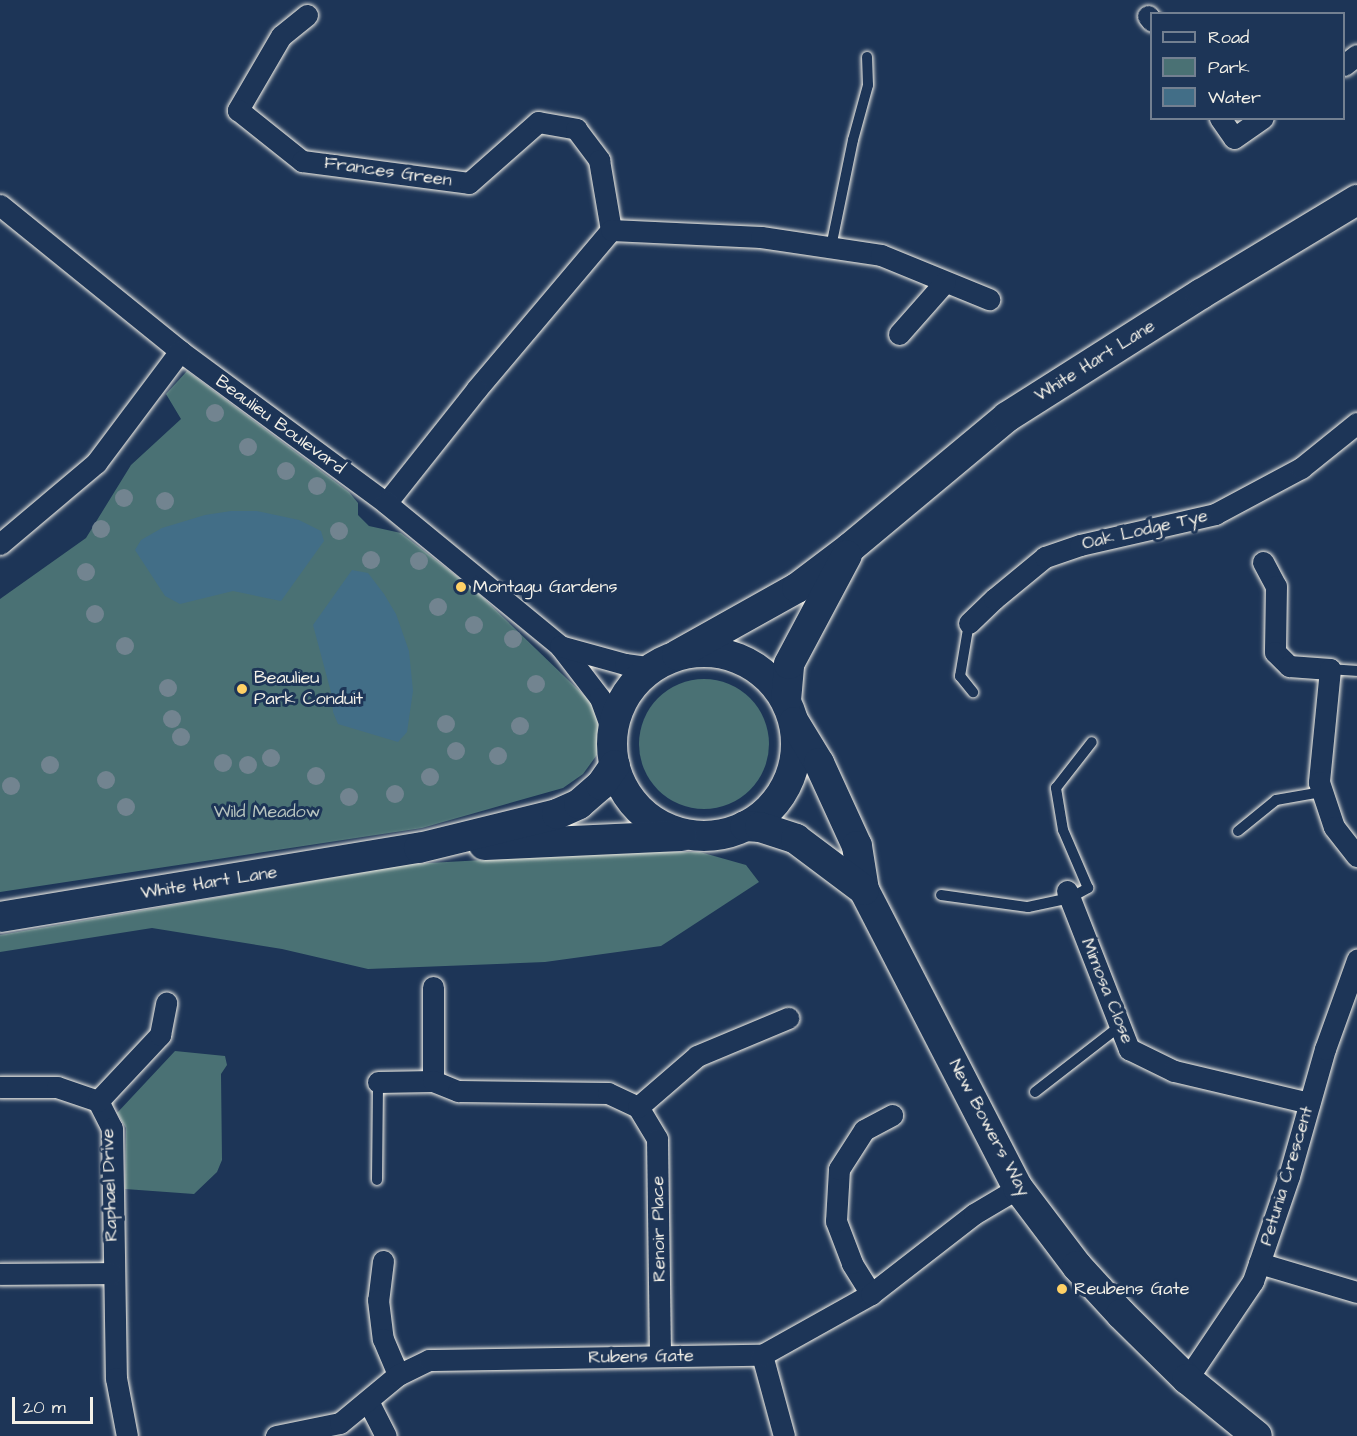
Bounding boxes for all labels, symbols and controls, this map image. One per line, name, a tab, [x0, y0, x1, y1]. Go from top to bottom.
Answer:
legend	[1150, 12, 1345, 120]
text: Road	[1208, 25, 1249, 50]
text: Park	[1208, 55, 1250, 80]
text: Water	[1208, 85, 1261, 110]
street label: Frances Green	[323, 152, 453, 192]
street label: White Hart Lane	[1031, 315, 1159, 407]
street label: Beaulieu Boulevard	[211, 371, 349, 479]
street label: Oak Lodge Tye	[1080, 505, 1210, 555]
place label: Montagu Gardens	[473, 576, 618, 598]
marker: Montagu Gardens	[454, 580, 468, 594]
place label: Beaulieu Park Conduit	[254, 668, 363, 710]
marker: Beaulieu Park Conduit	[235, 682, 249, 696]
park label: Wild Meadow	[214, 801, 320, 823]
street label: White Hart Lane	[139, 862, 279, 904]
street label: Mimosa Close	[1076, 935, 1138, 1047]
street label: New Bowers Way	[944, 1056, 1034, 1200]
street label: Petunia Crescent	[1256, 1104, 1318, 1248]
street label: Raphael Drive	[97, 1128, 123, 1242]
street label: Renoir Place	[647, 1176, 671, 1282]
place label: Reubens Gate	[1074, 1278, 1189, 1300]
marker: Reubens Gate	[1055, 1282, 1069, 1296]
street label: Rubens Gate	[588, 1345, 694, 1369]
scale bar	[15, 1385, 96, 1423]
text: 20 m	[23, 1395, 66, 1420]

